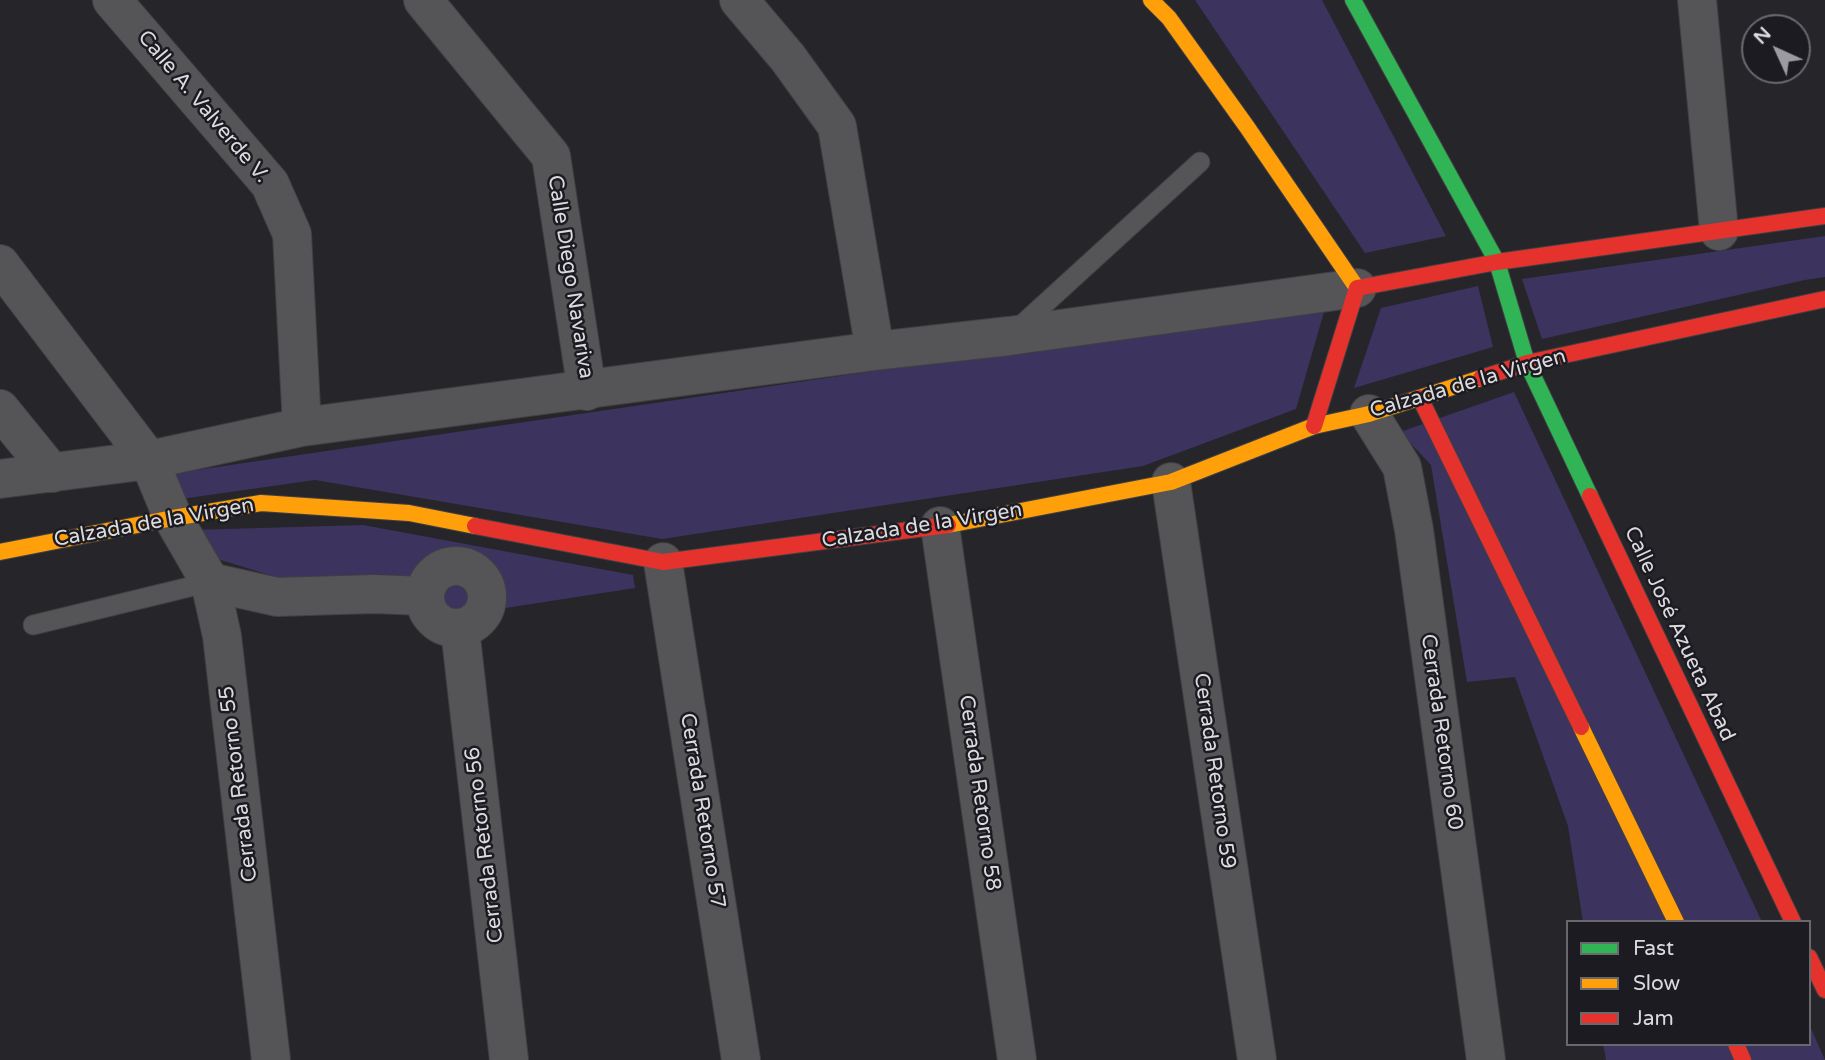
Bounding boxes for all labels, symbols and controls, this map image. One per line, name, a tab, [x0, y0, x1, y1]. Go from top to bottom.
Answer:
north arrow	[1741, 14, 1811, 84]
text: N	[1749, 22, 1776, 49]
street label: Calle A. Valverde V.	[132, 26, 274, 188]
street label: Calle Diego Navariva	[541, 173, 599, 381]
street label: Calzada de la Virgen	[1367, 344, 1569, 424]
street label: Calzada de la Virgen	[52, 493, 256, 553]
street label: Calzada de la Virgen	[820, 498, 1024, 554]
street label: Calle José Azueta Abad	[1618, 523, 1740, 745]
street label: Cerrada Retorno 60	[1415, 632, 1467, 832]
street label: Cerrada Retorno 59	[1188, 671, 1240, 871]
street label: Cerrada Retorno 55	[214, 684, 264, 884]
street label: Cerrada Retorno 58	[953, 693, 1005, 893]
street label: Cerrada Retorno 57	[674, 712, 730, 910]
street label: Cerrada Retorno 56	[460, 745, 510, 945]
legend	[1566, 920, 1811, 1046]
text: Fast	[1633, 936, 1674, 961]
text: Slow	[1633, 971, 1680, 996]
text: Jam	[1633, 1006, 1674, 1031]

